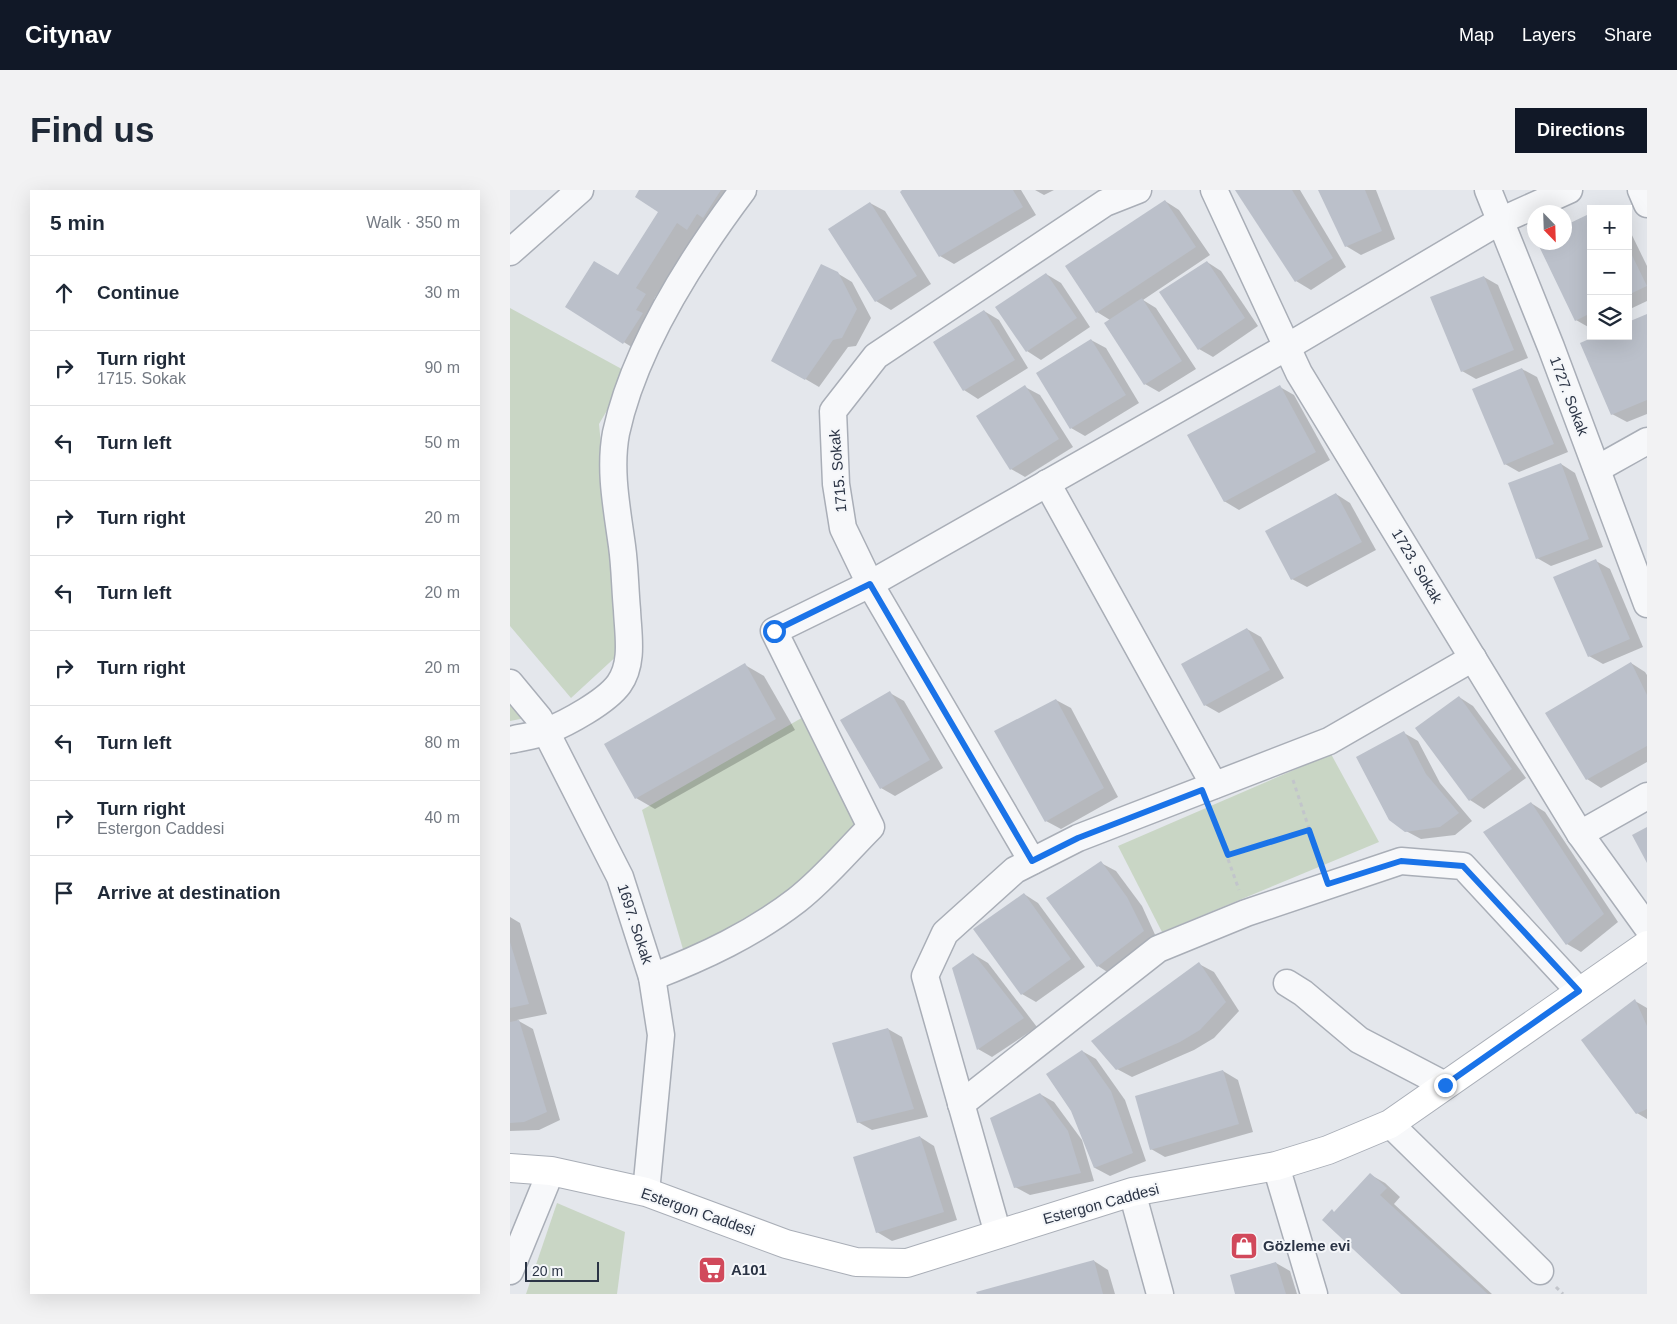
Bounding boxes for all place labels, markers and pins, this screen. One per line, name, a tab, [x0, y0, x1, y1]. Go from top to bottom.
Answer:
shop icon: Gözleme evi	[1229, 1231, 1259, 1261]
place label: Gözleme evi	[1263, 1237, 1351, 1254]
supermarket icon: A101	[697, 1255, 727, 1285]
place label: A101	[731, 1261, 767, 1278]

